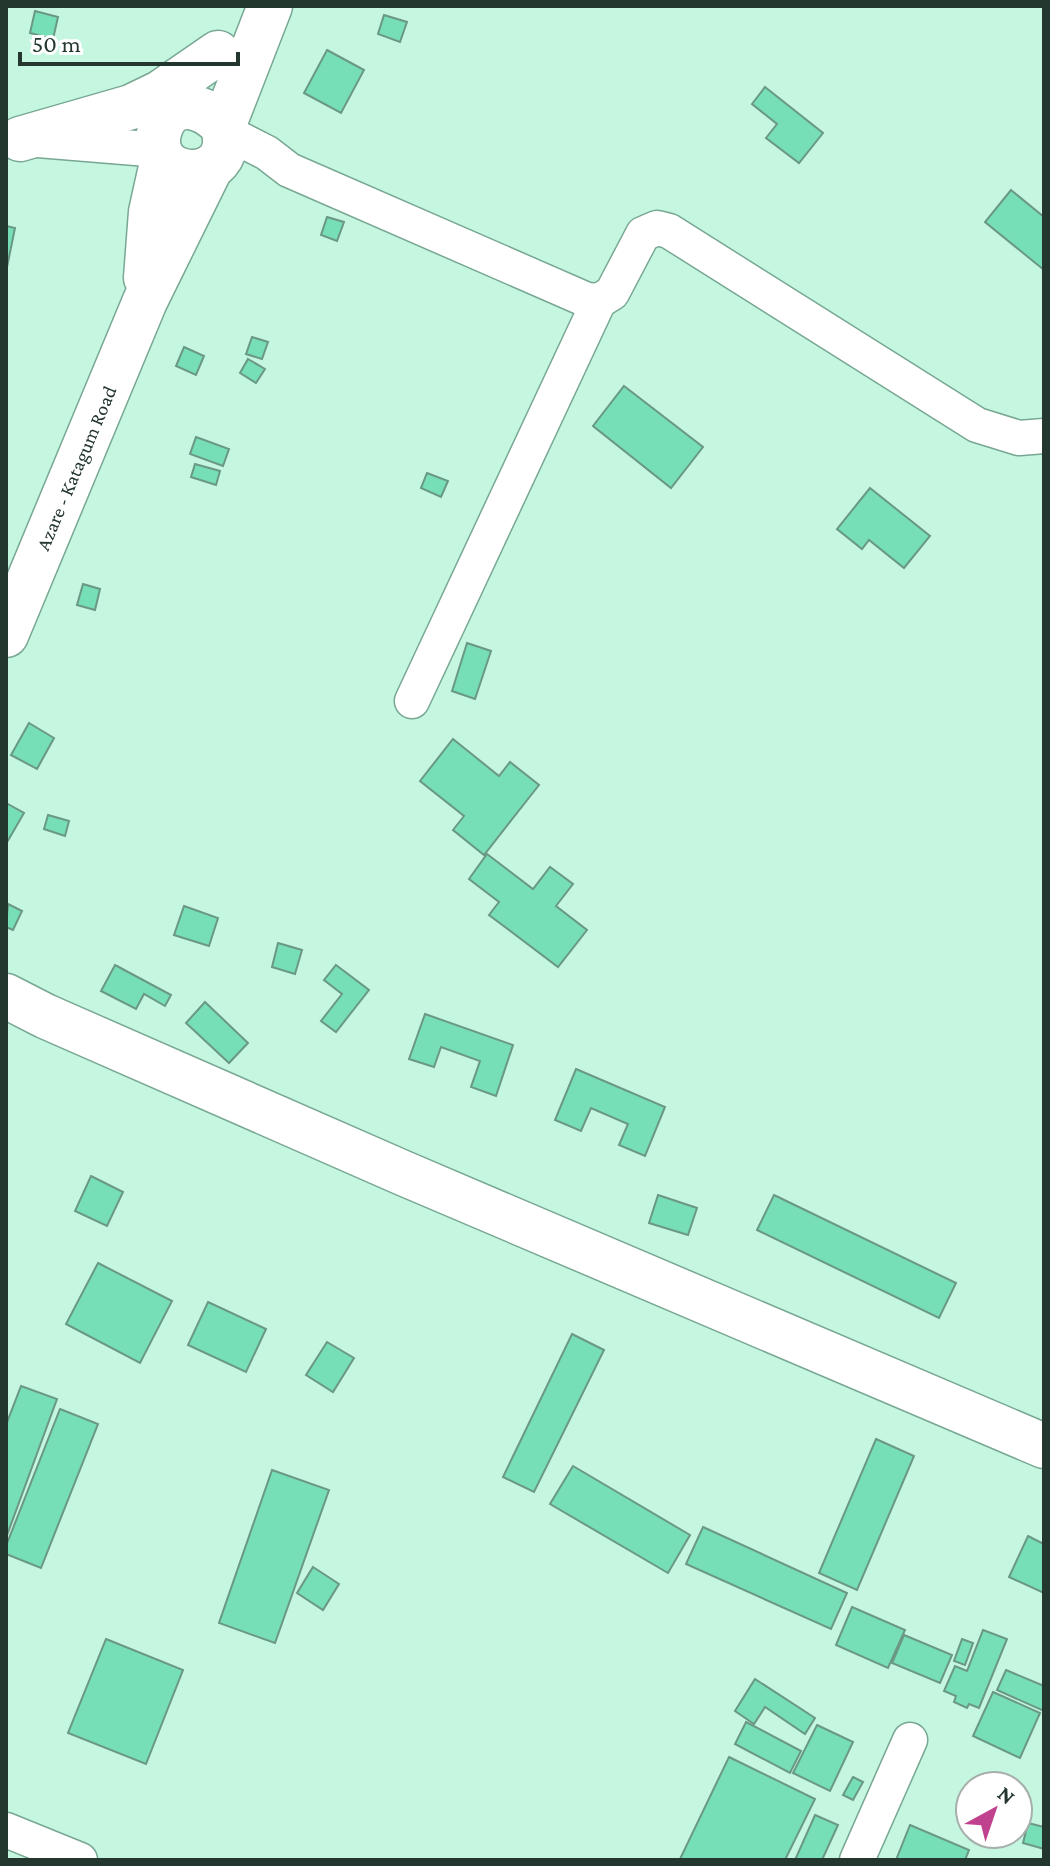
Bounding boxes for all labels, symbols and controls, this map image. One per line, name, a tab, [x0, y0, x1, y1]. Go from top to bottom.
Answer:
scale bar	[20, 16, 238, 66]
text: 50 m	[32, 30, 81, 57]
street label: Azare - Katagum Road	[31, 382, 122, 554]
north arrow	[954, 1770, 1034, 1850]
text: N	[993, 1781, 1020, 1809]

